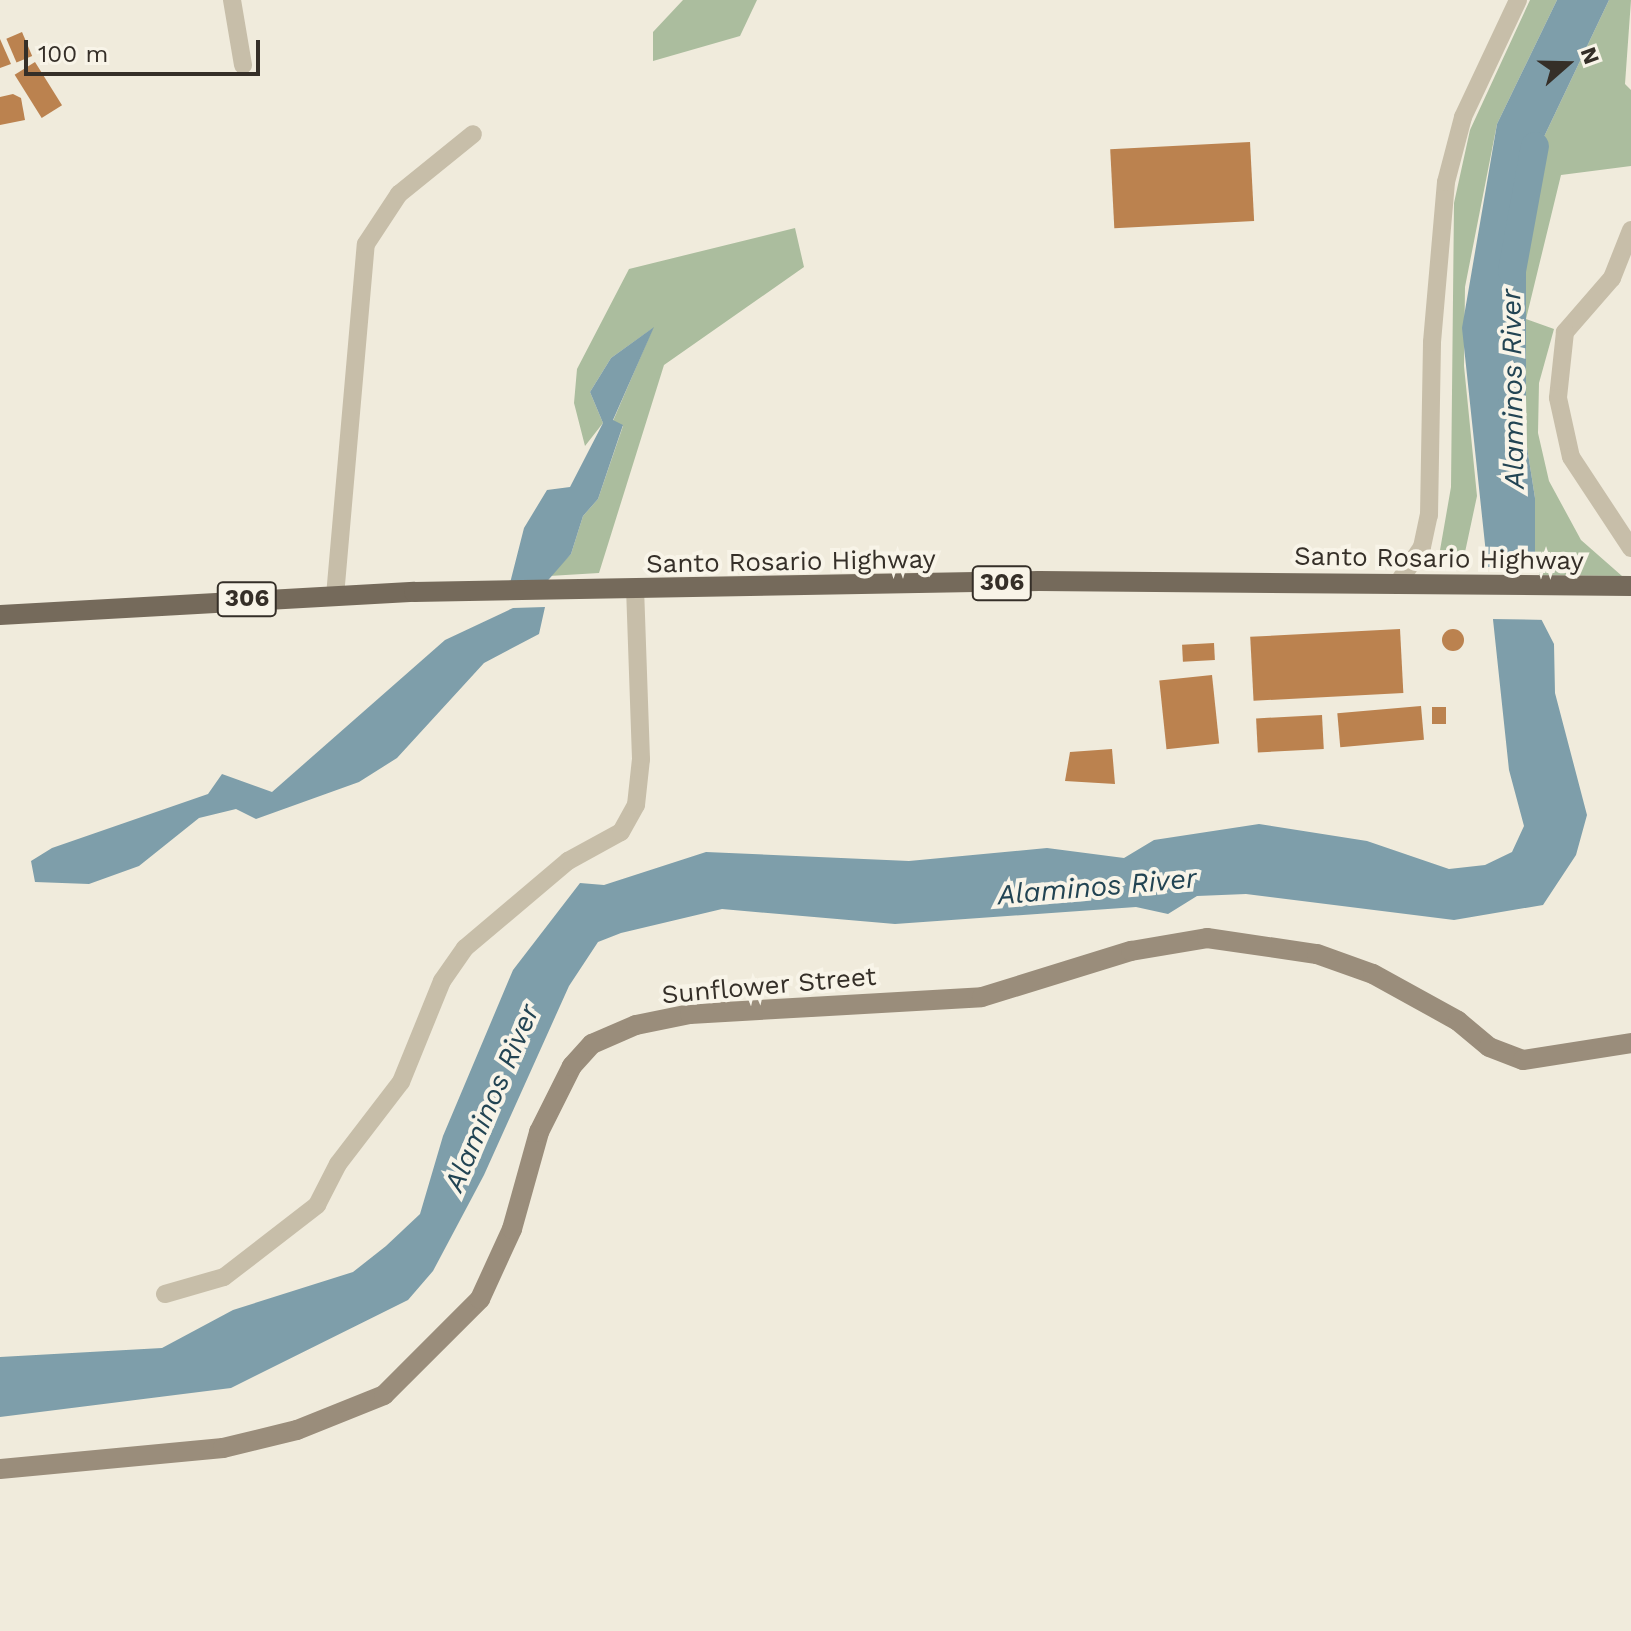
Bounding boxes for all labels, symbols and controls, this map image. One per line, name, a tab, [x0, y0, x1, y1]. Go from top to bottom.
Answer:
scale bar	[28, 24, 264, 74]
north arrow	[1527, 24, 1607, 104]
text: 100 m	[38, 40, 108, 68]
text: N	[1575, 44, 1605, 68]
water label: Alaminos River	[1494, 289, 1532, 489]
street label: Santo Rosario Highway	[1294, 541, 1584, 577]
street label: Santo Rosario Highway	[646, 544, 936, 580]
road number: 306	[970, 563, 1034, 603]
road number: 306	[215, 579, 279, 619]
water label: Alaminos River	[996, 862, 1198, 912]
street label: Sunflower Street	[660, 961, 878, 1011]
water label: Alaminos River	[437, 999, 547, 1197]

